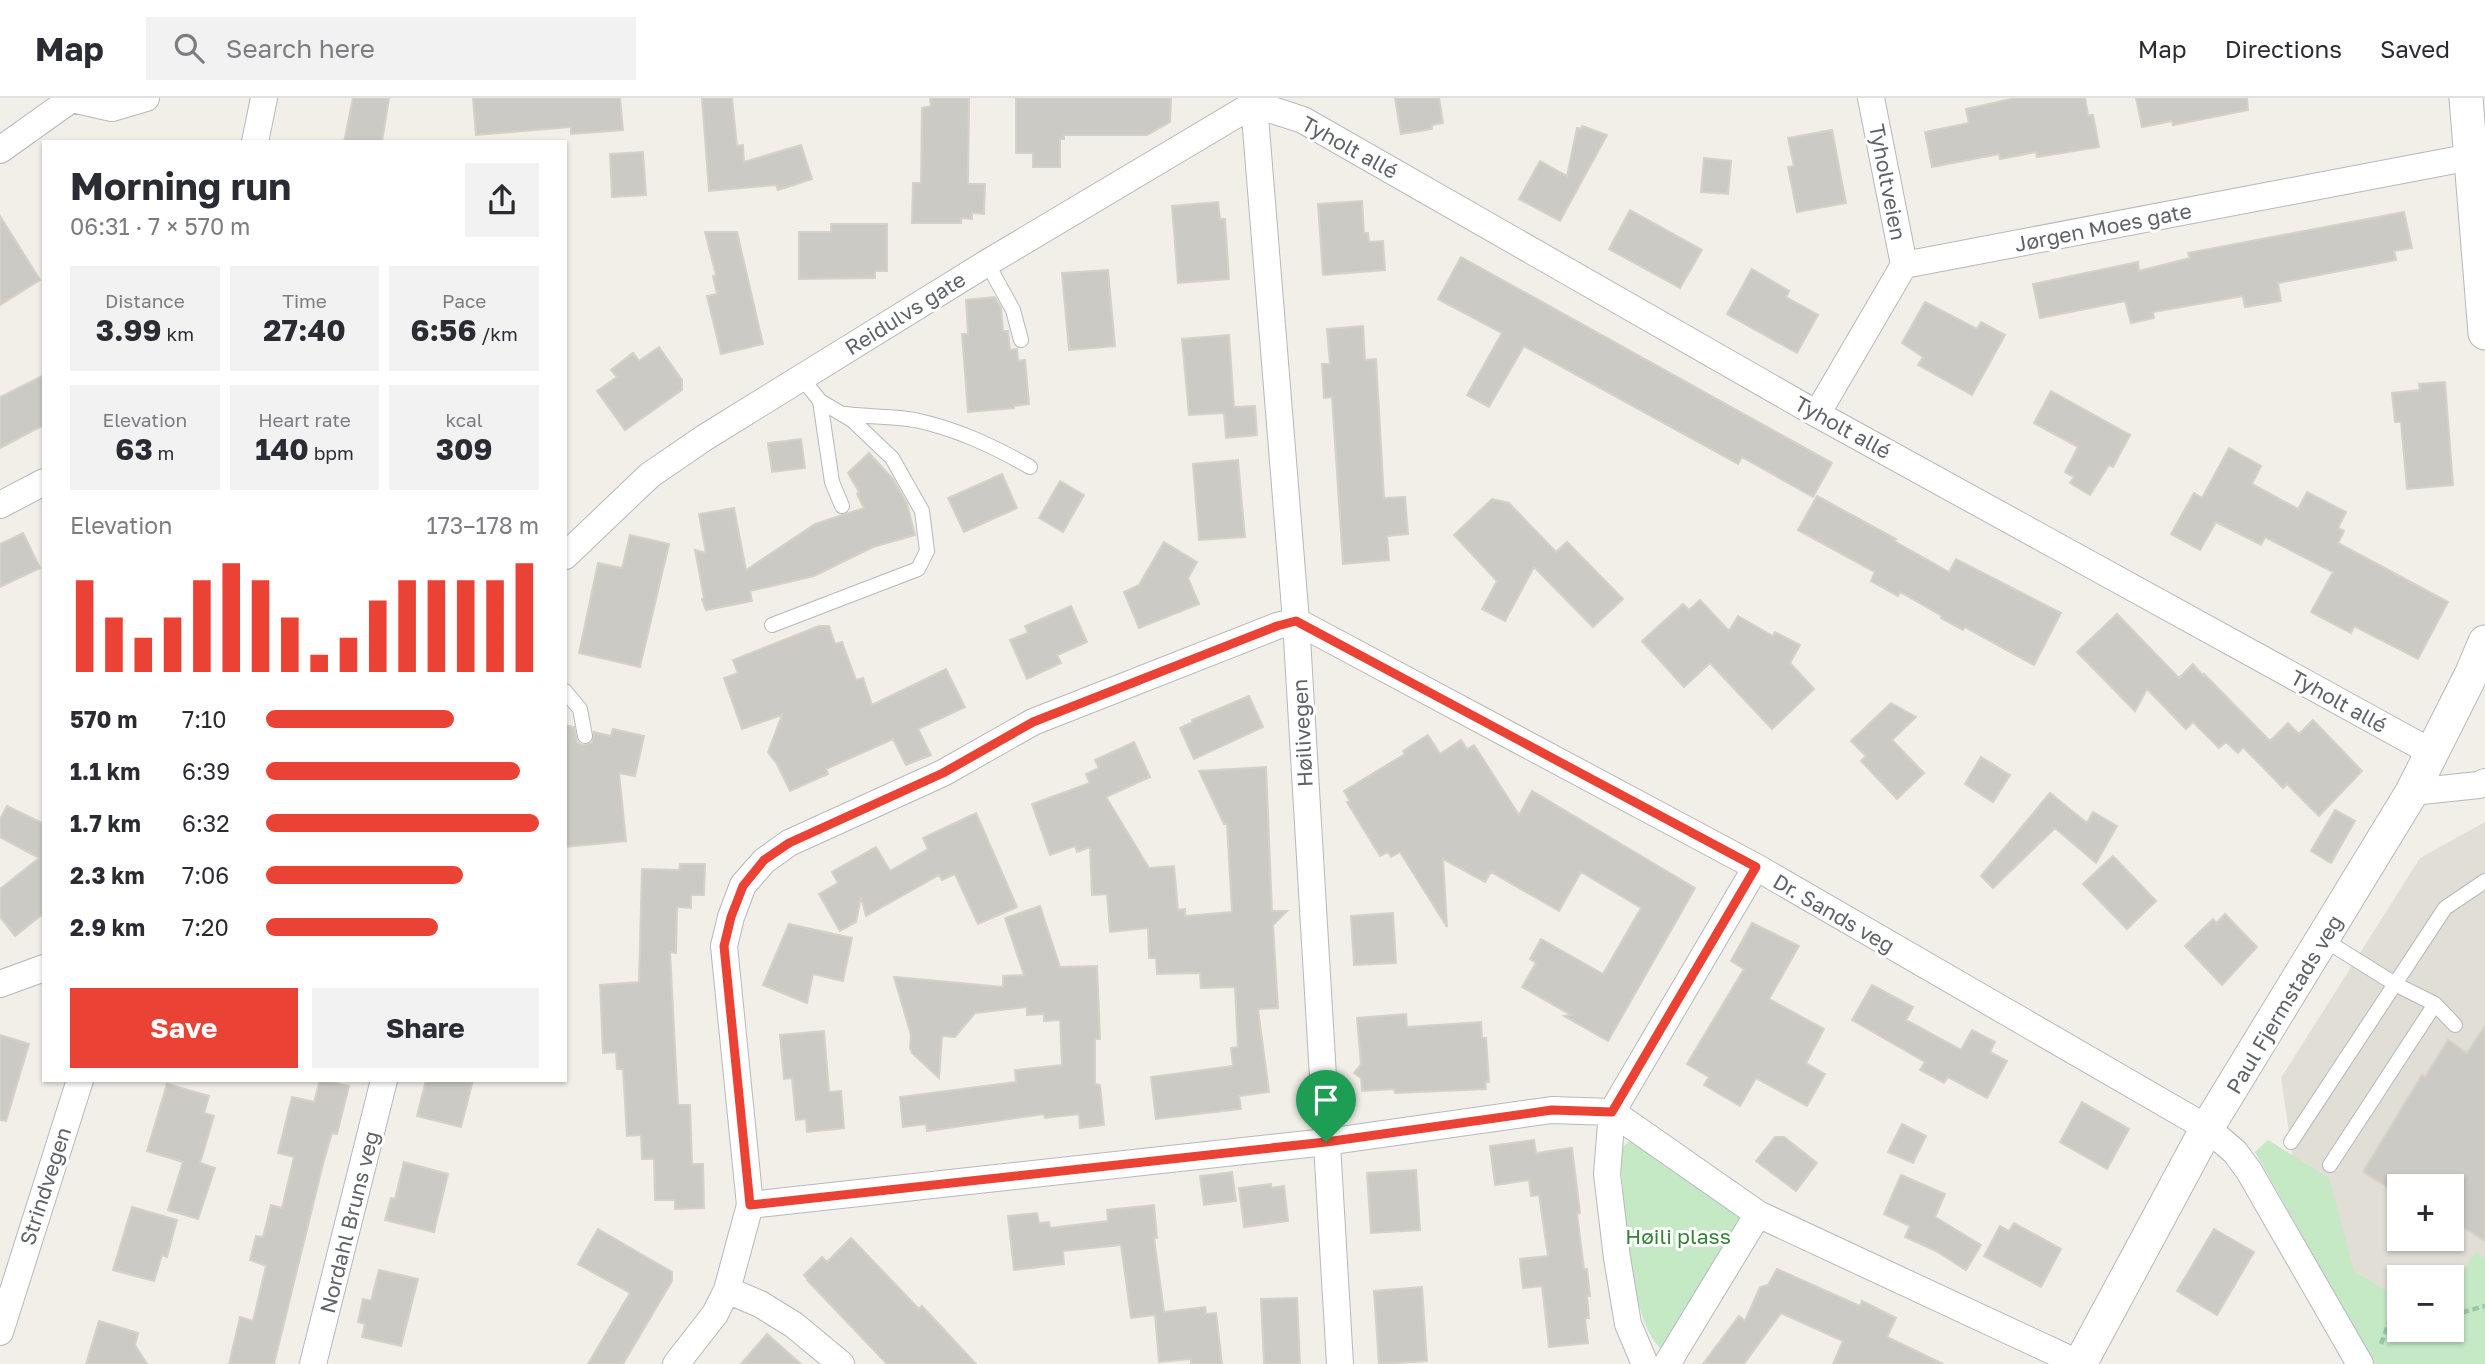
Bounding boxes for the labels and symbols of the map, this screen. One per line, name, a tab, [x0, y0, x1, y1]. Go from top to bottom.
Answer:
street label: Tyholt allé	[1297, 110, 1403, 184]
street label: Tyholtveien	[1864, 122, 1912, 242]
street label: Jørgen Moes gate	[2012, 197, 2194, 257]
street label: Reidulvs gate	[840, 266, 970, 360]
street label: Tyholt allé	[1790, 390, 1896, 464]
street label: Tyholt allé	[2286, 664, 2392, 738]
street label: Høilivegen	[1286, 678, 1318, 788]
street label: Dr. Sands veg	[1769, 868, 1899, 958]
street label: Paul Fjermstads veg	[2220, 910, 2348, 1098]
pin	[1296, 1070, 1356, 1142]
street label: Strindvegen	[14, 1124, 76, 1248]
street label: Nordahl Bruns veg	[314, 1128, 384, 1316]
park label: Høili plass	[1625, 1223, 1731, 1249]

